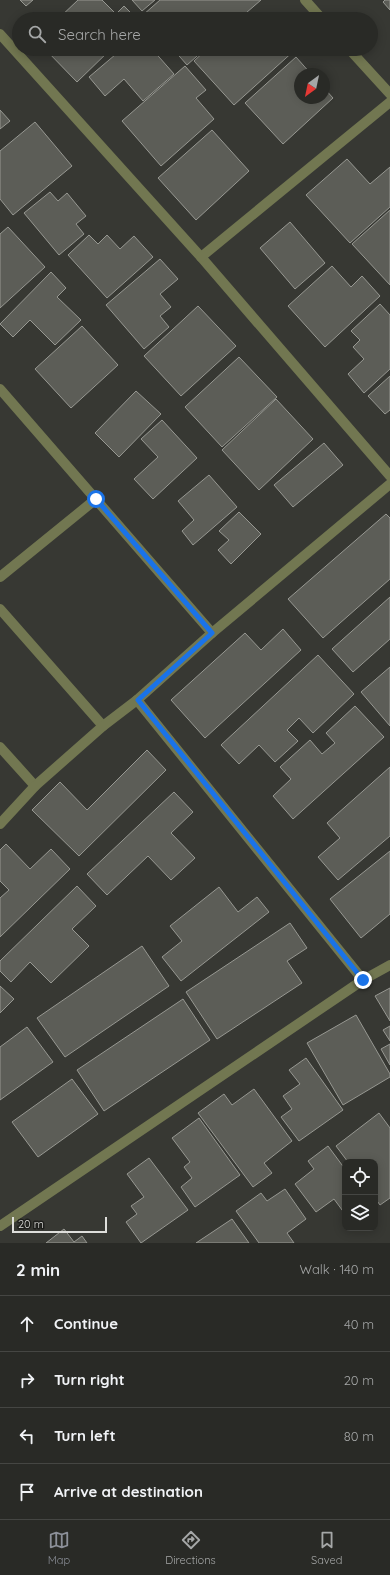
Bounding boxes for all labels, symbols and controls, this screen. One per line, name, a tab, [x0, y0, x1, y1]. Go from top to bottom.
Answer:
search box	[12, 12, 378, 56]
icon: search	[26, 23, 48, 45]
text: Search here	[58, 25, 141, 44]
north arrow	[294, 68, 330, 104]
route start	[87, 490, 105, 508]
route end	[354, 971, 372, 989]
map controls	[342, 1159, 378, 1231]
button: locate	[342, 1159, 378, 1195]
button: layers	[342, 1195, 378, 1231]
scale bar	[12, 1215, 107, 1234]
text: 20 m	[18, 1217, 44, 1231]
text: 2 min	[16, 1259, 60, 1280]
text: Walk · 140 m	[299, 1261, 374, 1277]
icon: ahead	[16, 1313, 38, 1335]
text: Continue	[54, 1314, 118, 1333]
text: 40 m	[344, 1316, 374, 1332]
icon: right	[16, 1369, 38, 1391]
text: Turn right	[54, 1370, 125, 1389]
text: 20 m	[344, 1372, 374, 1388]
icon: left	[16, 1425, 38, 1447]
text: Turn left	[54, 1426, 116, 1445]
text: 80 m	[344, 1428, 374, 1444]
icon: arrive	[16, 1481, 38, 1503]
text: Arrive at destination	[54, 1482, 203, 1501]
tab: Map	[48, 1529, 70, 1567]
tab: Directions	[165, 1529, 216, 1567]
tab: Saved	[311, 1529, 342, 1567]

